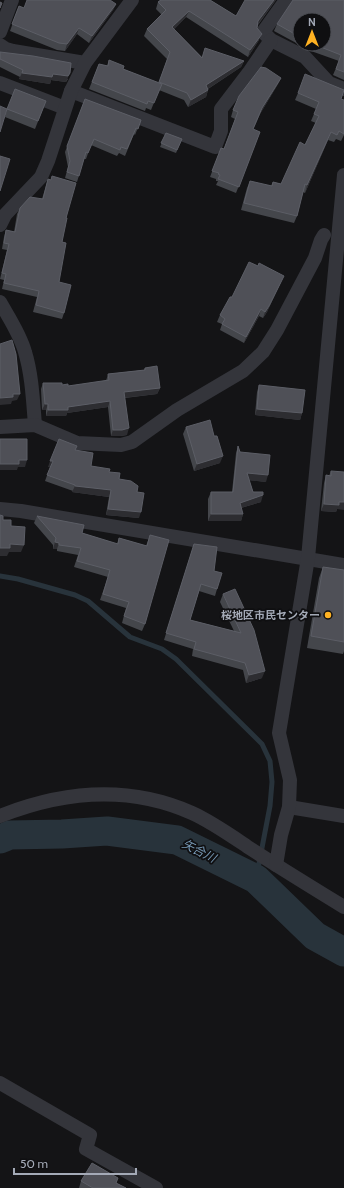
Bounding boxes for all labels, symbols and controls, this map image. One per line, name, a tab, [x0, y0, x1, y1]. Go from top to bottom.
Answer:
north arrow	[292, 12, 332, 52]
text: N	[308, 15, 316, 29]
place label: 桜地区市民センター	[221, 608, 320, 622]
marker: 桜地区市民センター	[323, 610, 333, 620]
water label: 矢合川	[180, 836, 220, 866]
scale bar	[14, 1150, 136, 1176]
text: 50 m	[20, 1156, 48, 1171]

